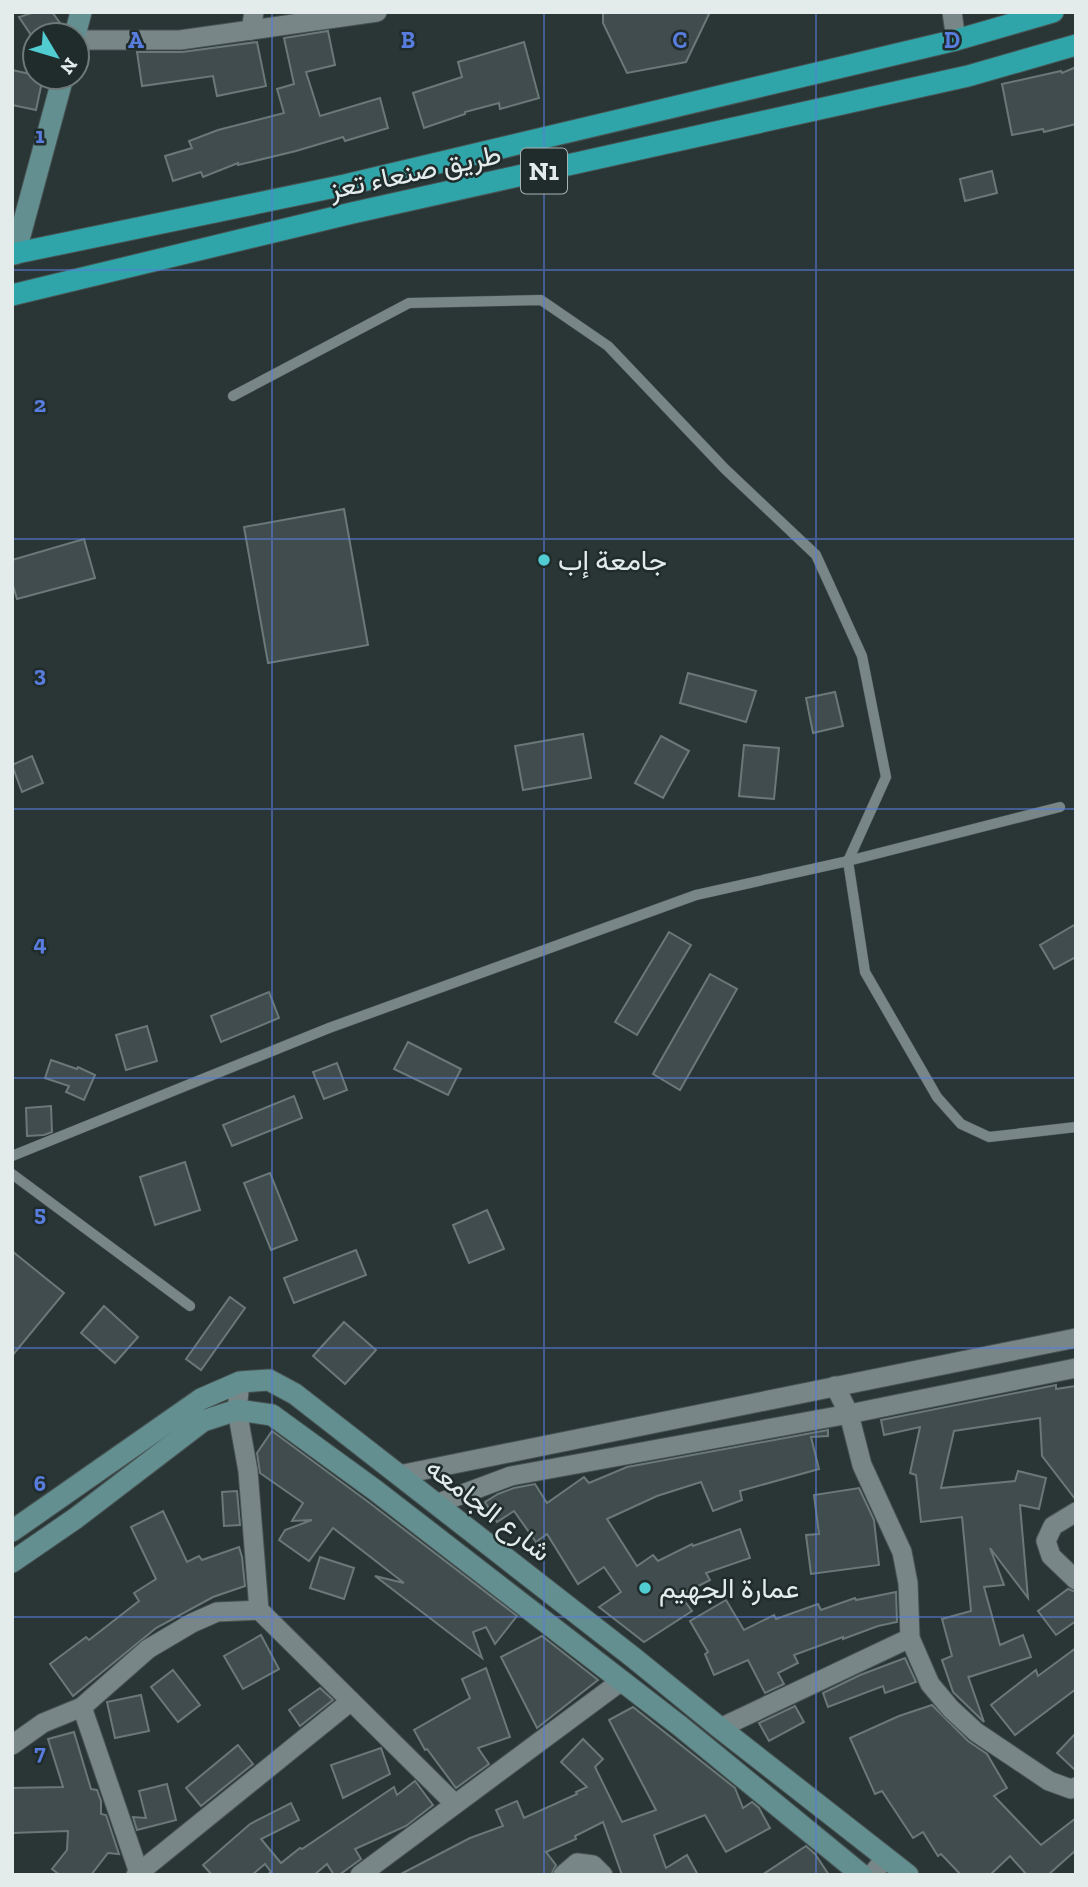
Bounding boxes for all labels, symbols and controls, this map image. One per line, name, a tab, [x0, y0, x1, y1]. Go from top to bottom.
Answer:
north arrow	[21, 21, 91, 91]
text: A	[128, 26, 144, 54]
text: B	[401, 26, 415, 54]
text: C	[673, 26, 687, 54]
text: D	[944, 26, 960, 54]
text: N	[55, 53, 83, 79]
text: 1	[35, 121, 45, 149]
street label: طريق صنعاء تعز	[325, 137, 504, 207]
road number: N1	[521, 148, 567, 194]
text: 2	[34, 390, 46, 418]
place label: جامعة إب	[558, 544, 667, 579]
marker: جامعة إب	[536, 552, 552, 568]
text: 3	[34, 660, 46, 688]
text: 4	[33, 929, 47, 957]
text: 5	[34, 1199, 46, 1227]
street label: شارع الجامعه	[419, 1450, 558, 1570]
text: 6	[34, 1469, 46, 1497]
place label: عمارة الجهيم	[659, 1572, 799, 1607]
marker: عمارة الجهيم	[637, 1580, 653, 1596]
text: 7	[34, 1738, 46, 1766]

